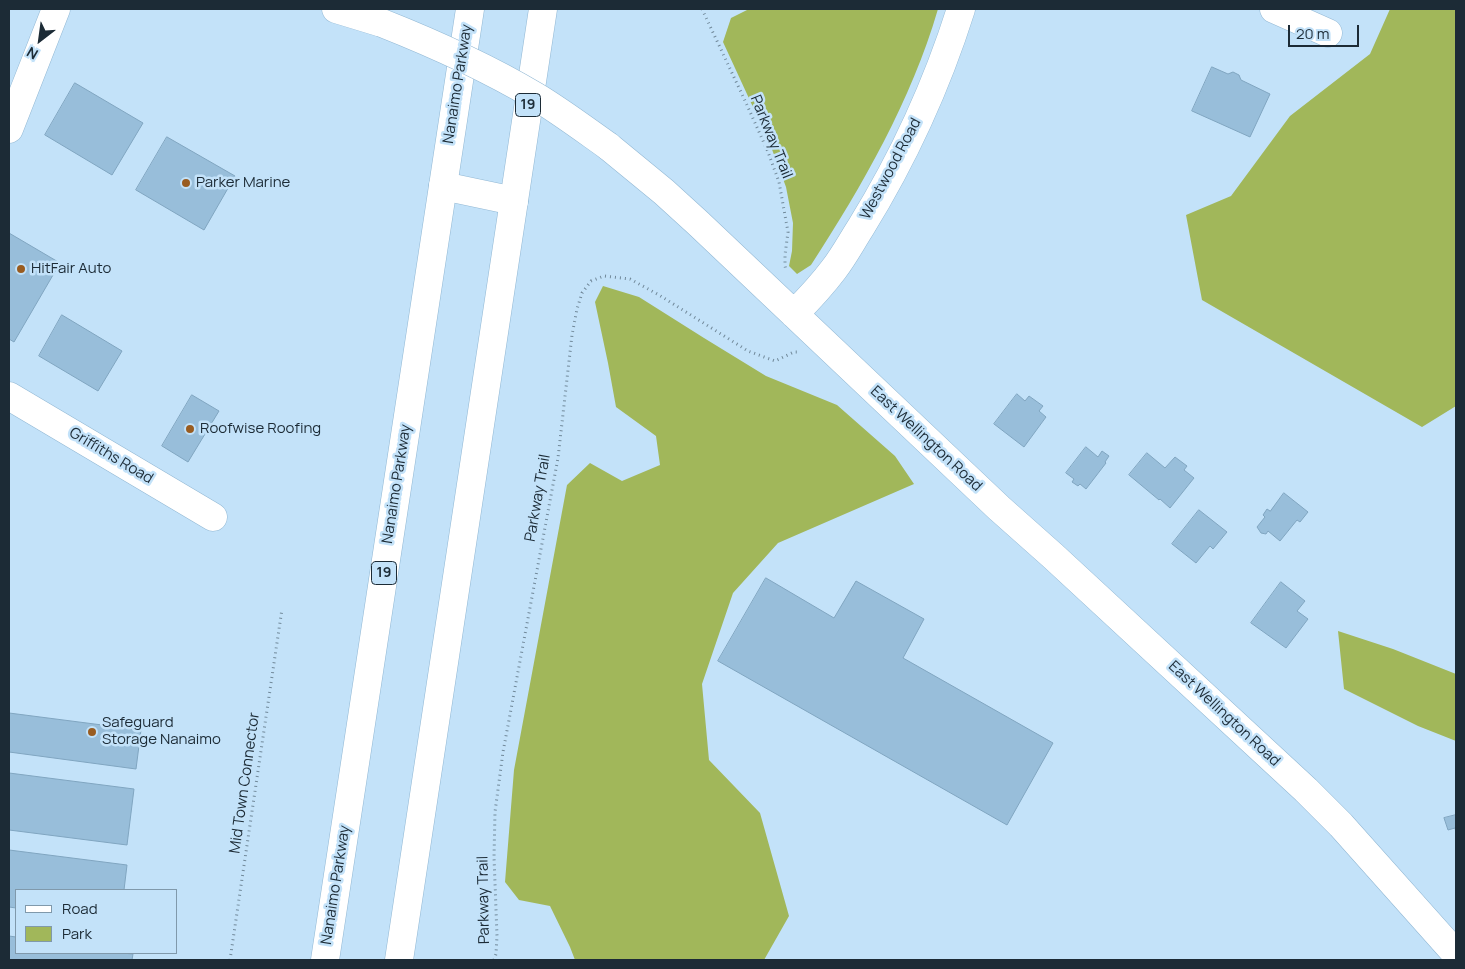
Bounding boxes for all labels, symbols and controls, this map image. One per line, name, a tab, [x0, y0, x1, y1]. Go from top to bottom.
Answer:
north arrow	[15, 15, 65, 65]
scale bar	[1290, 15, 1361, 47]
street label: Nanaimo Parkway	[440, 23, 476, 145]
text: 20 m	[1296, 23, 1329, 44]
text: N	[23, 43, 41, 64]
street label: Parkway Trail	[746, 93, 796, 181]
road number: 19	[516, 94, 540, 116]
street label: Westwood Road	[857, 115, 925, 223]
place label: Parker Marine	[196, 174, 290, 192]
marker: Parker Marine	[180, 177, 192, 189]
place label: HitFair Auto	[31, 260, 111, 278]
marker: HitFair Auto	[15, 263, 27, 275]
street label: East Wellington Road	[866, 383, 986, 495]
place label: Roofwise Roofing	[200, 420, 321, 438]
marker: Roofwise Roofing	[184, 423, 196, 435]
street label: Nanaimo Parkway	[379, 423, 415, 545]
street label: Griffiths Road	[66, 424, 156, 488]
street label: Parkway Trail	[521, 453, 555, 543]
road number: 19	[372, 562, 396, 584]
street label: East Wellington Road	[1164, 658, 1284, 770]
street label: Mid Town Connector	[226, 711, 264, 855]
place label: Safeguard Storage Nanaimo	[102, 714, 221, 749]
marker: Safeguard Storage Nanaimo	[86, 726, 98, 738]
street label: Nanaimo Parkway	[318, 824, 354, 946]
street label: Parkway Trail	[474, 856, 494, 944]
legend	[15, 889, 178, 954]
text: Road	[62, 898, 98, 919]
text: Park	[62, 923, 92, 944]

